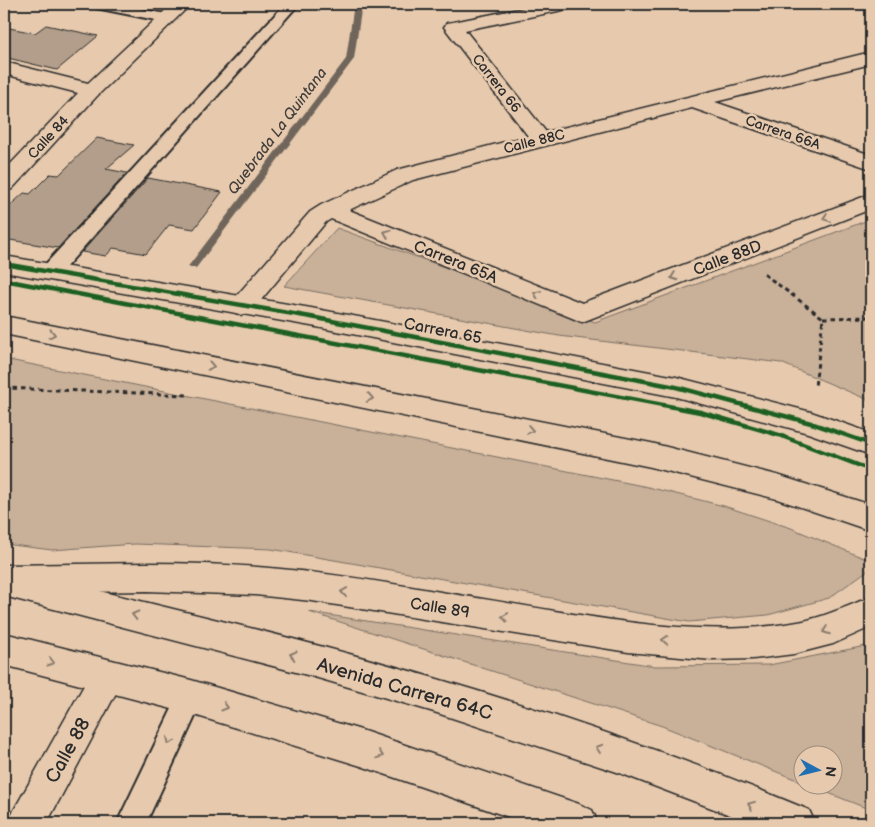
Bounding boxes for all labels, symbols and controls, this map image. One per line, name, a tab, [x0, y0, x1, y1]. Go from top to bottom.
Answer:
street label: Carrera 66	[468, 51, 525, 116]
water label: Quebrada La Quintana	[224, 64, 331, 198]
street label: Calle 84	[24, 112, 73, 162]
street label: Carrera 66A	[743, 112, 823, 153]
street label: Calle 88C	[502, 126, 566, 157]
one-way arrow	[822, 212, 831, 223]
one-way arrow	[383, 229, 392, 239]
street label: Carrera 65A	[411, 237, 500, 288]
street label: Calle 88D	[691, 237, 764, 280]
one-way arrow	[670, 271, 679, 281]
one-way arrow	[533, 290, 542, 301]
street label: Carrera 65	[402, 315, 483, 348]
one-way arrow	[47, 329, 56, 339]
one-way arrow	[207, 361, 215, 371]
one-way arrow	[366, 392, 375, 403]
one-way arrow	[525, 424, 534, 434]
one-way arrow	[340, 587, 348, 598]
street label: Calle 89	[409, 594, 471, 623]
one-way arrow	[132, 611, 140, 621]
one-way arrow	[500, 612, 508, 623]
one-way arrow	[823, 625, 831, 635]
one-way arrow	[661, 634, 669, 645]
one-way arrow	[288, 650, 297, 661]
street label: Avenida Carrera 64C	[314, 653, 495, 725]
one-way arrow	[46, 656, 55, 666]
one-way arrow	[220, 702, 229, 712]
street label: Calle 88	[41, 714, 96, 787]
one-way arrow	[166, 736, 176, 745]
one-way arrow	[595, 743, 604, 753]
north arrow	[792, 744, 842, 794]
one-way arrow	[376, 749, 384, 759]
text: N	[821, 765, 839, 778]
one-way arrow	[747, 800, 756, 811]

